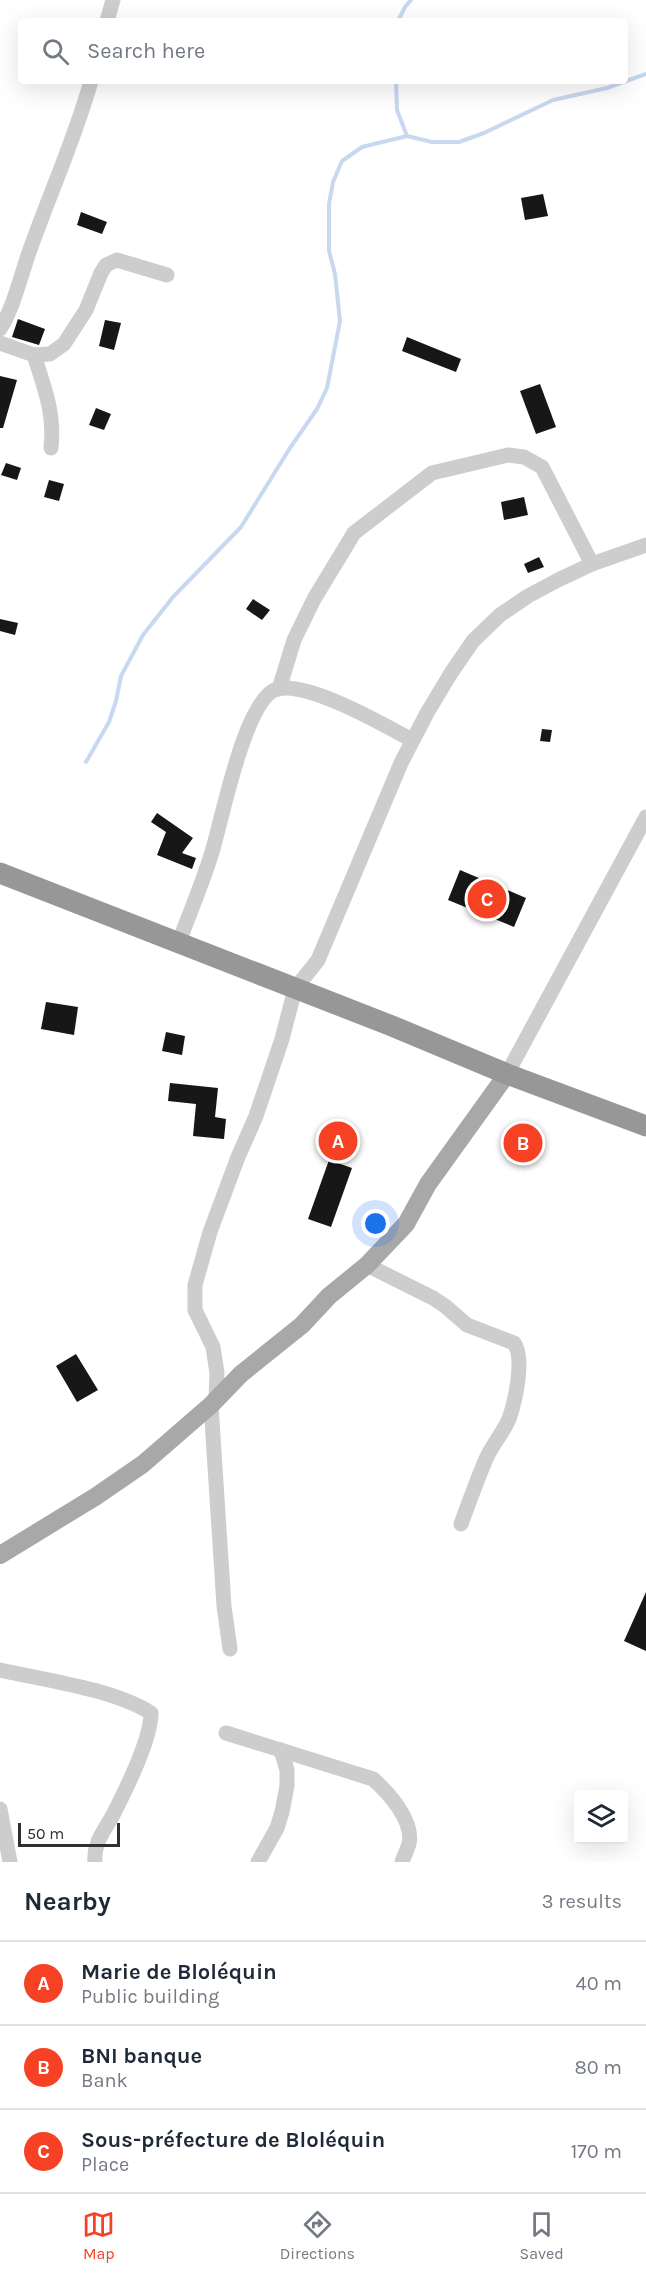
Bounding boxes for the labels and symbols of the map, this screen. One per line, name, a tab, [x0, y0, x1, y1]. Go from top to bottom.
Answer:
pin: C	[468, 876, 506, 922]
pin: A	[318, 1118, 358, 1164]
pin: B	[504, 1120, 542, 1166]
your location	[361, 1209, 390, 1238]
scale bar	[18, 1820, 120, 1848]

